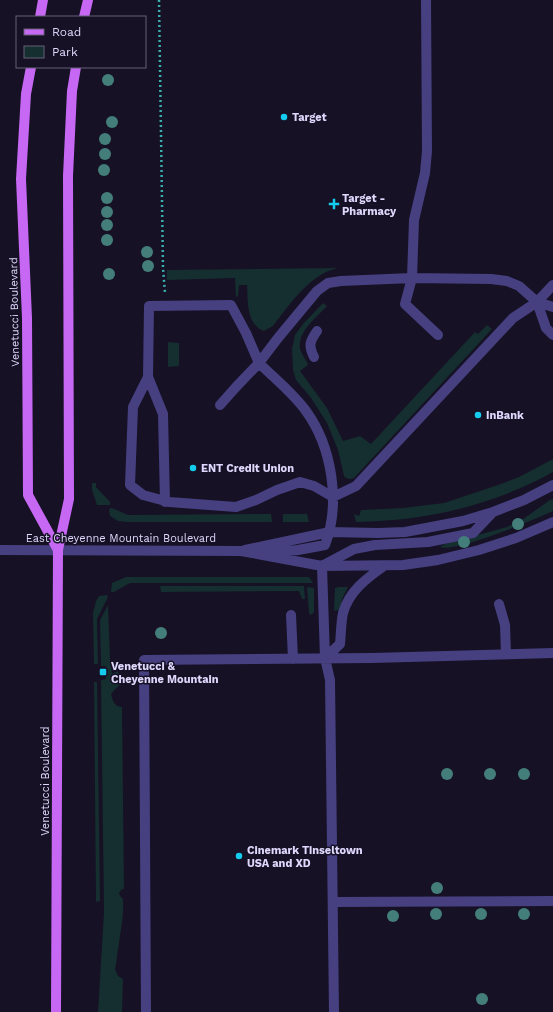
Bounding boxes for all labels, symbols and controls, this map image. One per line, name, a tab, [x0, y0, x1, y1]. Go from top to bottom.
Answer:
legend	[16, 16, 146, 68]
text: Road	[52, 25, 81, 39]
text: Park	[52, 45, 78, 59]
place label: Target	[292, 111, 327, 124]
marker: Target	[279, 112, 289, 122]
place label: Target - Pharmacy	[342, 192, 397, 218]
marker: Target - Pharmacy	[329, 199, 339, 209]
street label: Venetucci Boulevard	[7, 257, 22, 367]
place label: InBank	[486, 409, 524, 422]
marker: InBank	[473, 410, 483, 420]
place label: ENT Credit Union	[201, 462, 294, 475]
marker: ENT Credit Union	[188, 463, 198, 473]
street label: East Cheyenne Mountain Boulevard	[26, 532, 216, 545]
place label: Venetucci & Cheyenne Mountain	[111, 660, 219, 686]
marker: Venetucci & Cheyenne Mountain	[98, 667, 108, 677]
street label: Venetucci Boulevard	[39, 726, 52, 836]
place label: Cinemark Tinseltown USA and XD	[247, 844, 363, 870]
marker: Cinemark Tinseltown USA and XD	[234, 851, 244, 861]

